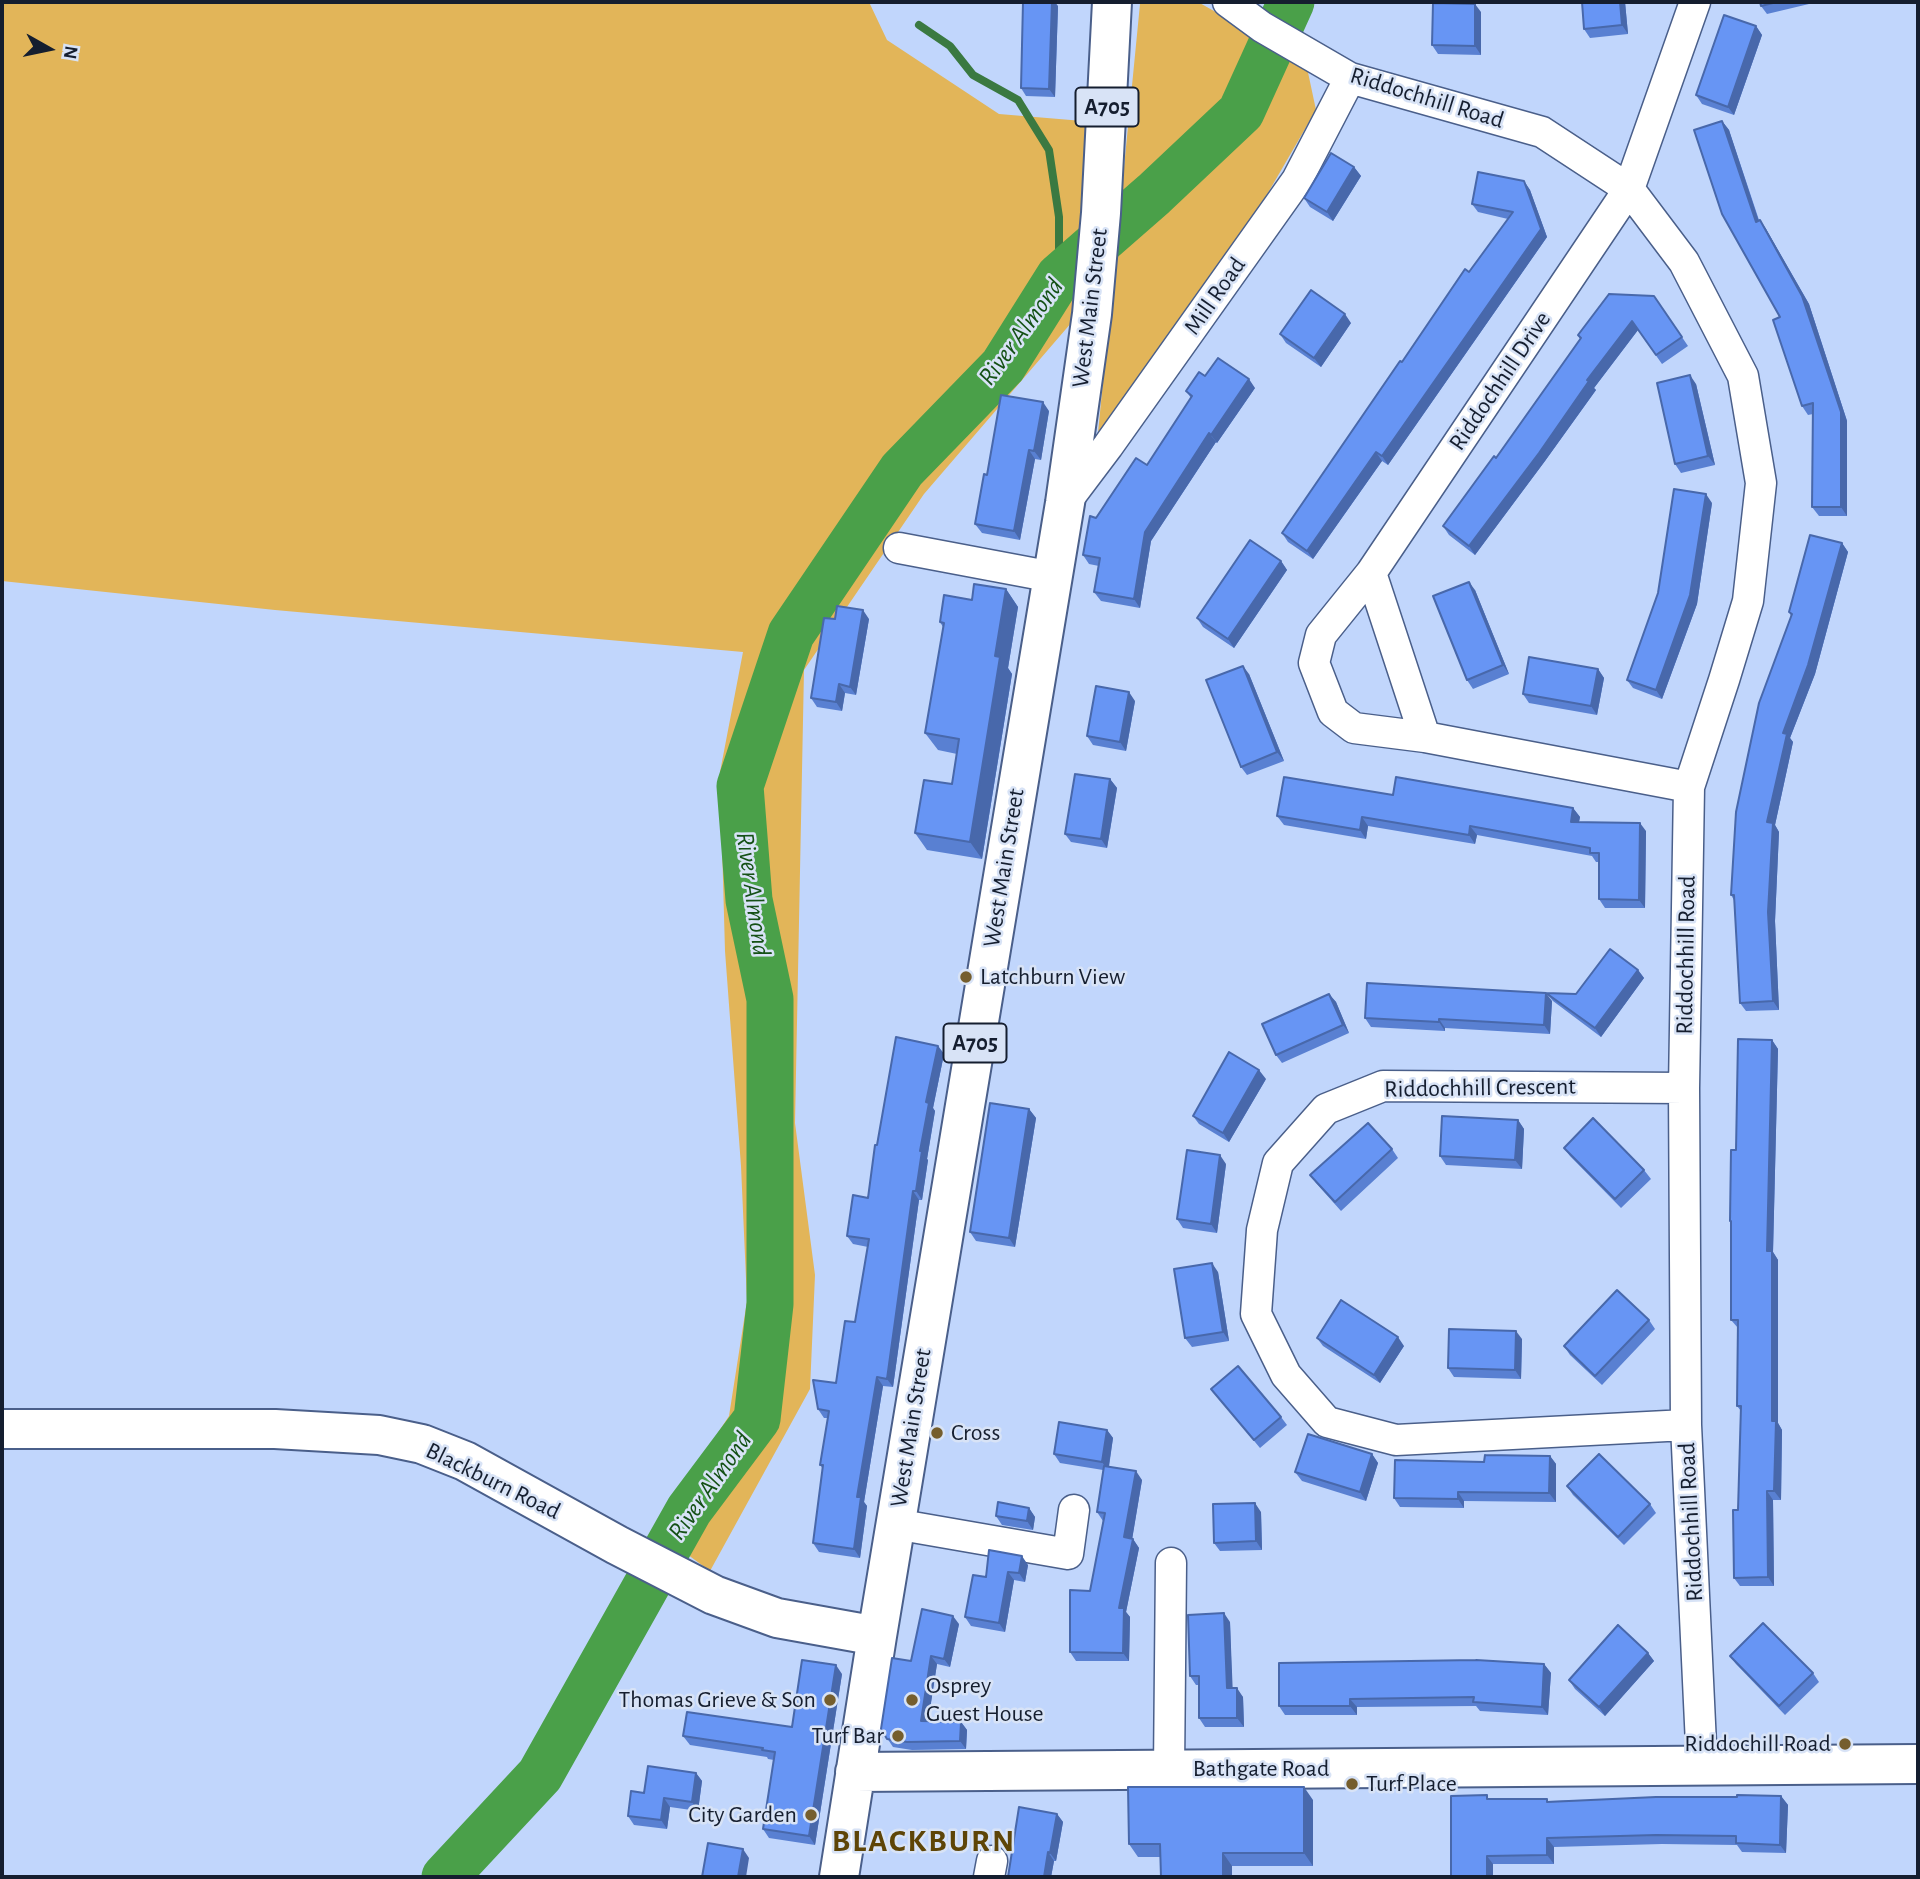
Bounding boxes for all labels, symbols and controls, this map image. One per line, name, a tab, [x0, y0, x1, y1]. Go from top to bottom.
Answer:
north arrow	[14, 14, 84, 84]
text: N	[60, 44, 81, 60]
street label: Riddochhill Road	[1347, 61, 1507, 135]
road number: A705	[1076, 88, 1138, 127]
street label: West Main Street	[1066, 227, 1114, 389]
street label: Mill Road	[1178, 252, 1252, 340]
water label: River Almond	[972, 272, 1070, 392]
street label: Riddochhill Drive	[1443, 306, 1557, 456]
street label: West Main Street	[977, 787, 1031, 949]
water label: River Almond	[729, 830, 777, 958]
street label: Riddochhill Road	[1670, 875, 1702, 1035]
place label: Latchburn View	[980, 963, 1125, 991]
marker: Latchburn View	[958, 969, 974, 985]
road number: A705	[944, 1024, 1006, 1062]
street label: Riddochhill Crescent	[1384, 1072, 1576, 1104]
street label: West Main Street	[884, 1347, 938, 1509]
place label: Cross	[951, 1419, 1000, 1447]
marker: Cross	[929, 1425, 945, 1441]
water label: River Almond	[661, 1426, 759, 1546]
street label: Blackburn Road	[421, 1436, 565, 1526]
street label: Riddochhill Road	[1672, 1442, 1710, 1602]
place label: Osprey Guest House	[926, 1672, 1044, 1728]
place label: Thomas Grieve & Son	[619, 1686, 816, 1714]
marker: Thomas Grieve & Son	[822, 1692, 838, 1708]
marker: Osprey Guest House	[904, 1692, 920, 1708]
place label: Turf Bar	[812, 1722, 884, 1750]
marker: Turf Bar	[890, 1728, 906, 1744]
place label: Riddochill Road	[1684, 1730, 1831, 1758]
marker: Riddochill Road	[1837, 1736, 1853, 1752]
street label: Bathgate Road	[1193, 1755, 1329, 1783]
place label: Turf Place	[1366, 1770, 1457, 1798]
marker: Turf Place	[1344, 1776, 1360, 1792]
place label: City Garden	[688, 1801, 797, 1829]
marker: City Garden	[803, 1807, 819, 1823]
district label: BLACKBURN	[833, 1822, 1015, 1860]

